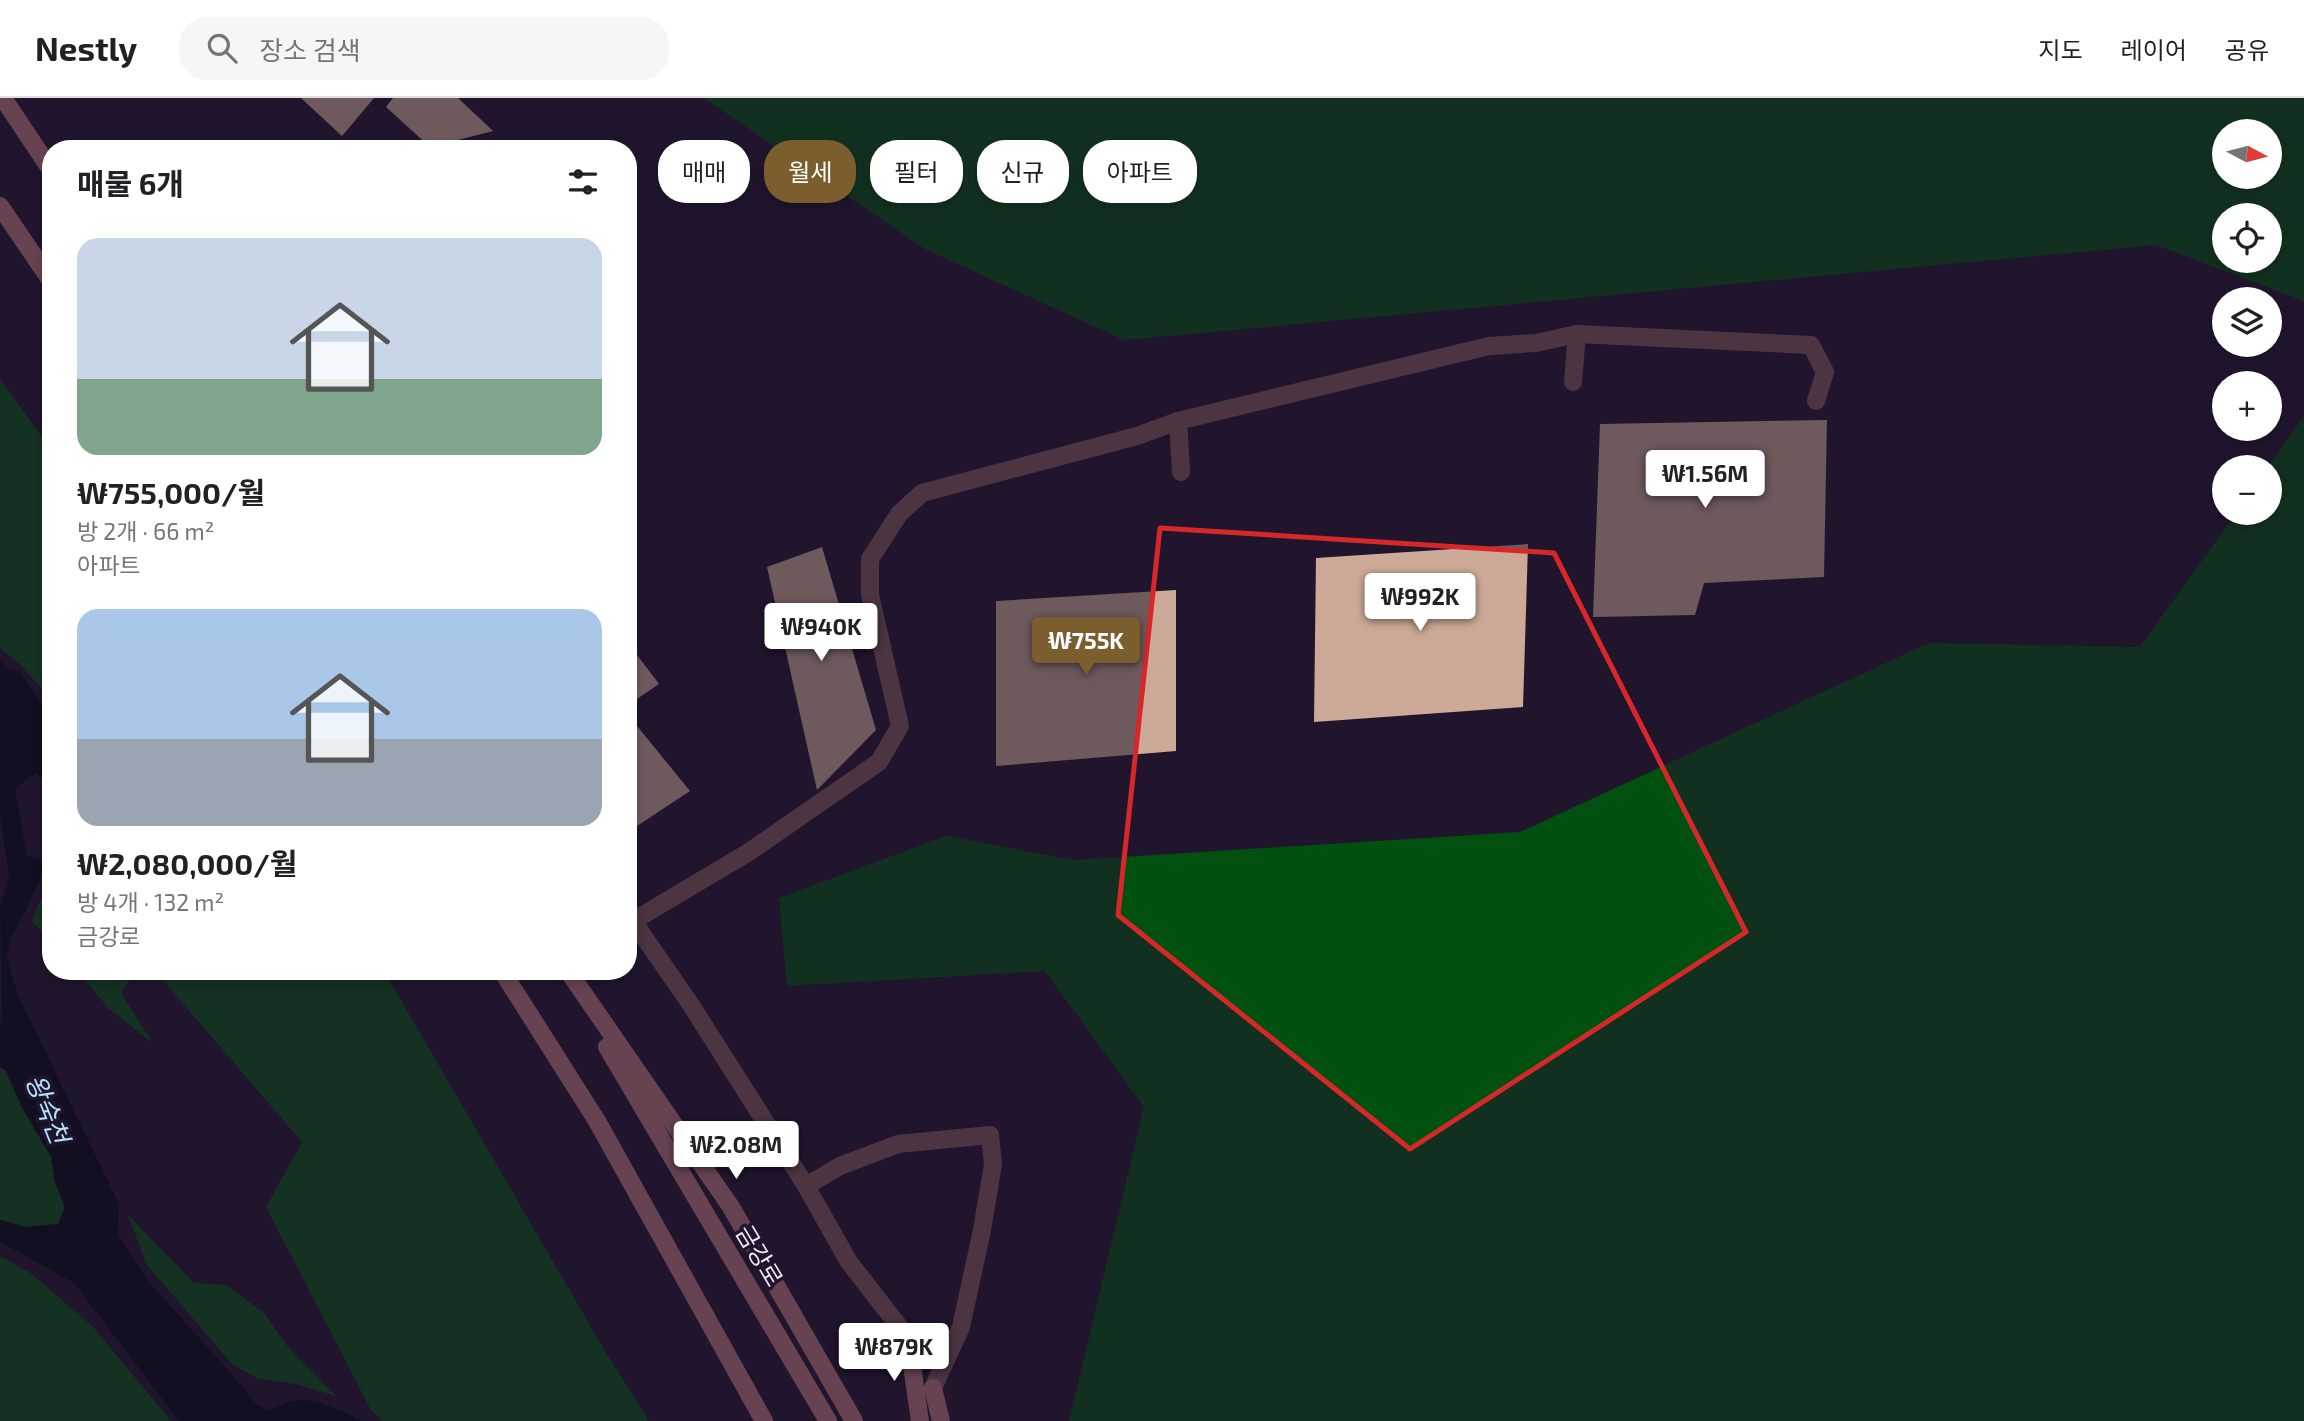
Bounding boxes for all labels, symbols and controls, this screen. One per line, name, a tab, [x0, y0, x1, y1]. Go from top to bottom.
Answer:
search box	[179, 17, 669, 80]
text: Nestly	[35, 28, 137, 68]
icon: search	[203, 29, 241, 67]
text: 장소 검색	[259, 34, 361, 65]
text: 지도	[2038, 35, 2083, 64]
text: 레이어	[2121, 35, 2187, 64]
text: 공유	[2225, 35, 2269, 64]
north arrow	[2212, 119, 2282, 189]
map controls	[2212, 119, 2282, 525]
chip: 매매	[658, 140, 750, 203]
chip: 월세	[764, 140, 856, 203]
chip: 필터	[870, 140, 963, 203]
chip: 신규	[977, 140, 1069, 203]
chip: 아파트	[1083, 140, 1197, 203]
icon: filters	[564, 163, 602, 201]
text: 매물 6개	[77, 165, 184, 201]
button: locate	[2212, 203, 2282, 273]
icon: home	[277, 284, 403, 410]
button: layers	[2212, 287, 2282, 357]
button: +	[2212, 371, 2282, 441]
pin: ₩1.56M	[1648, 450, 1762, 510]
button: −	[2212, 455, 2282, 525]
text: ₩1.56M	[1662, 459, 1748, 487]
text: ₩755,000/월	[77, 474, 265, 510]
text: 방 2개 · 66 m²	[77, 517, 214, 545]
text: 아파트	[77, 551, 140, 579]
pin: ₩992K	[1371, 574, 1469, 633]
text: ₩992K	[1381, 582, 1459, 610]
pin: ₩940K	[772, 603, 870, 663]
text: ₩940K	[780, 612, 862, 640]
pin: ₩755K	[1037, 618, 1135, 677]
text: ₩755K	[1048, 626, 1124, 654]
icon: home	[277, 655, 403, 781]
text: ₩2,080,000/월	[77, 845, 297, 881]
text: 방 4개 · 132 m²	[77, 888, 224, 916]
text: 금강로	[77, 922, 140, 950]
water label: 왕숙천	[21, 1069, 77, 1150]
pin: ₩2.08M	[679, 1122, 793, 1181]
text: ₩2.08M	[690, 1130, 782, 1158]
street label: 금강로	[731, 1219, 790, 1291]
pin: ₩879K	[845, 1324, 943, 1383]
text: ₩879K	[855, 1332, 933, 1360]

